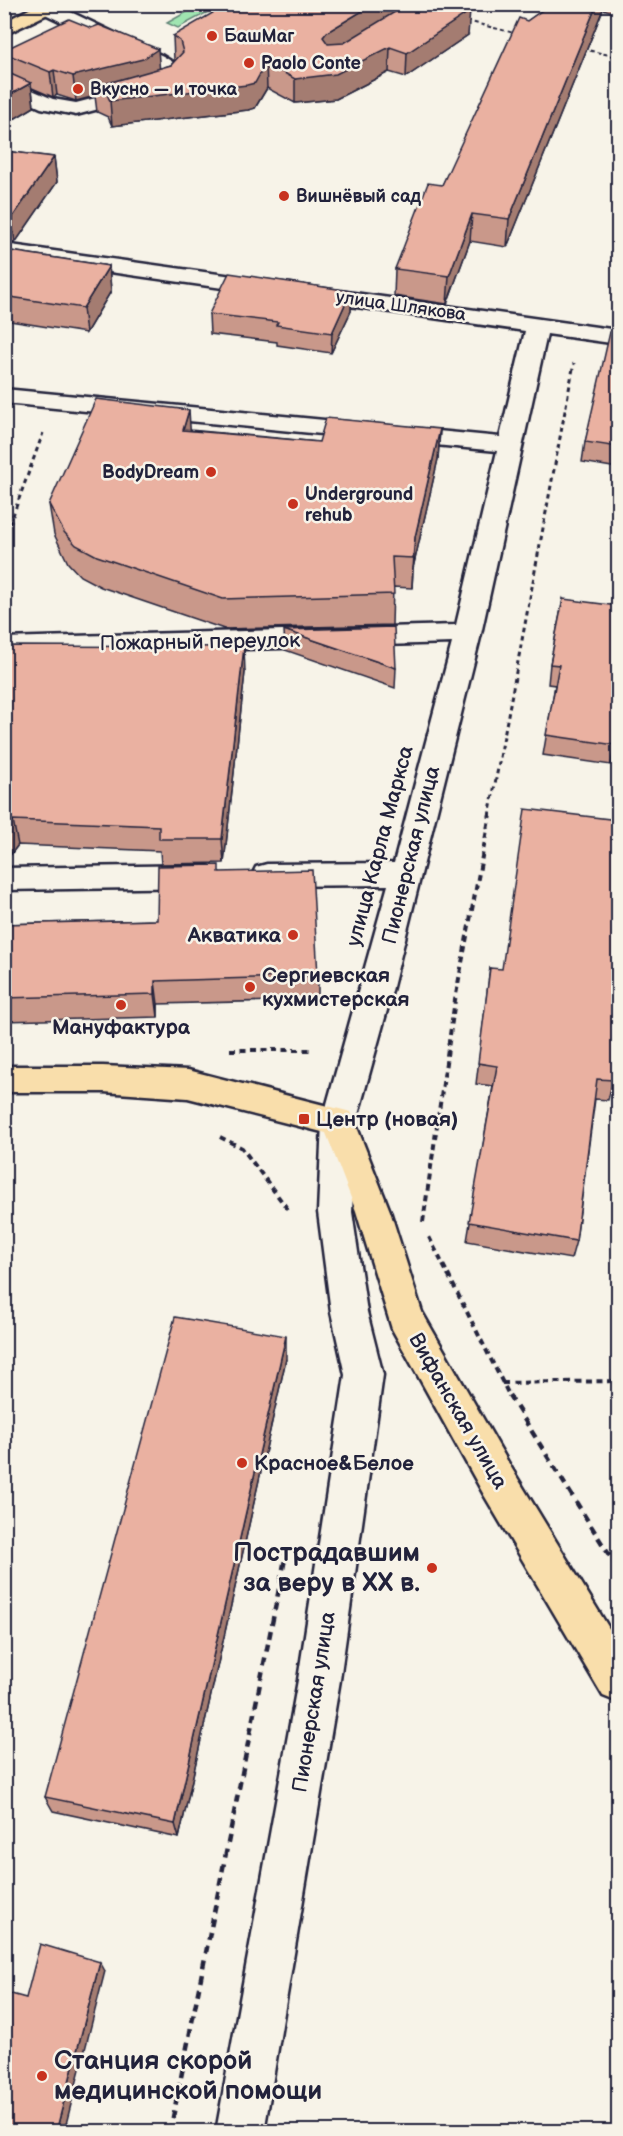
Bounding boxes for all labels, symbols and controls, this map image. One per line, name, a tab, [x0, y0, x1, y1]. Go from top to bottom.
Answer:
place label: БашМаг	[224, 26, 294, 47]
marker: БашМаг	[205, 29, 219, 43]
place label: Paolo Conte	[261, 53, 361, 74]
marker: Paolo Conte	[242, 56, 256, 70]
place label: Вкусно — и точка	[90, 79, 237, 100]
marker: Вкусно — и точка	[71, 82, 85, 96]
place label: Вишнёвый сад	[296, 186, 421, 207]
marker: Вишнёвый сад	[277, 189, 291, 203]
street label: улица Шлякова	[335, 286, 468, 326]
place label: BodyDream	[102, 462, 199, 483]
marker: BodyDream	[204, 465, 218, 479]
place label: Underground rehub	[305, 484, 413, 526]
marker: Underground rehub	[286, 497, 300, 511]
street label: Пожарный переулок	[99, 628, 301, 656]
street label: улица Карла Маркса	[341, 742, 419, 949]
street label: Пионерская улица	[377, 763, 445, 947]
place label: Акватика	[187, 923, 282, 948]
marker: Акватика	[286, 928, 300, 942]
place label: Сергиевская кухмистерская	[262, 963, 410, 1012]
marker: Сергиевская кухмистерская	[243, 980, 257, 994]
marker: Мануфактура	[114, 998, 128, 1012]
place label: Мануфактура	[52, 1015, 191, 1040]
place label: Центр (новая)	[316, 1107, 458, 1132]
marker: Центр (новая)	[297, 1112, 311, 1126]
street label: Вифанская улица	[403, 1329, 513, 1494]
place label: Красное&Белое	[254, 1451, 414, 1476]
marker: Красное&Белое	[235, 1456, 249, 1470]
place label: Пострадавшим за веру в XX в.	[233, 1538, 420, 1599]
marker: Пострадавшим за веру в XX в.	[425, 1561, 439, 1575]
street label: Пионерская улица	[287, 1609, 341, 1794]
place label: Станция скорой медицинской помощи	[54, 2046, 322, 2107]
marker: Станция скорой медицинской помощи	[35, 2069, 49, 2083]

